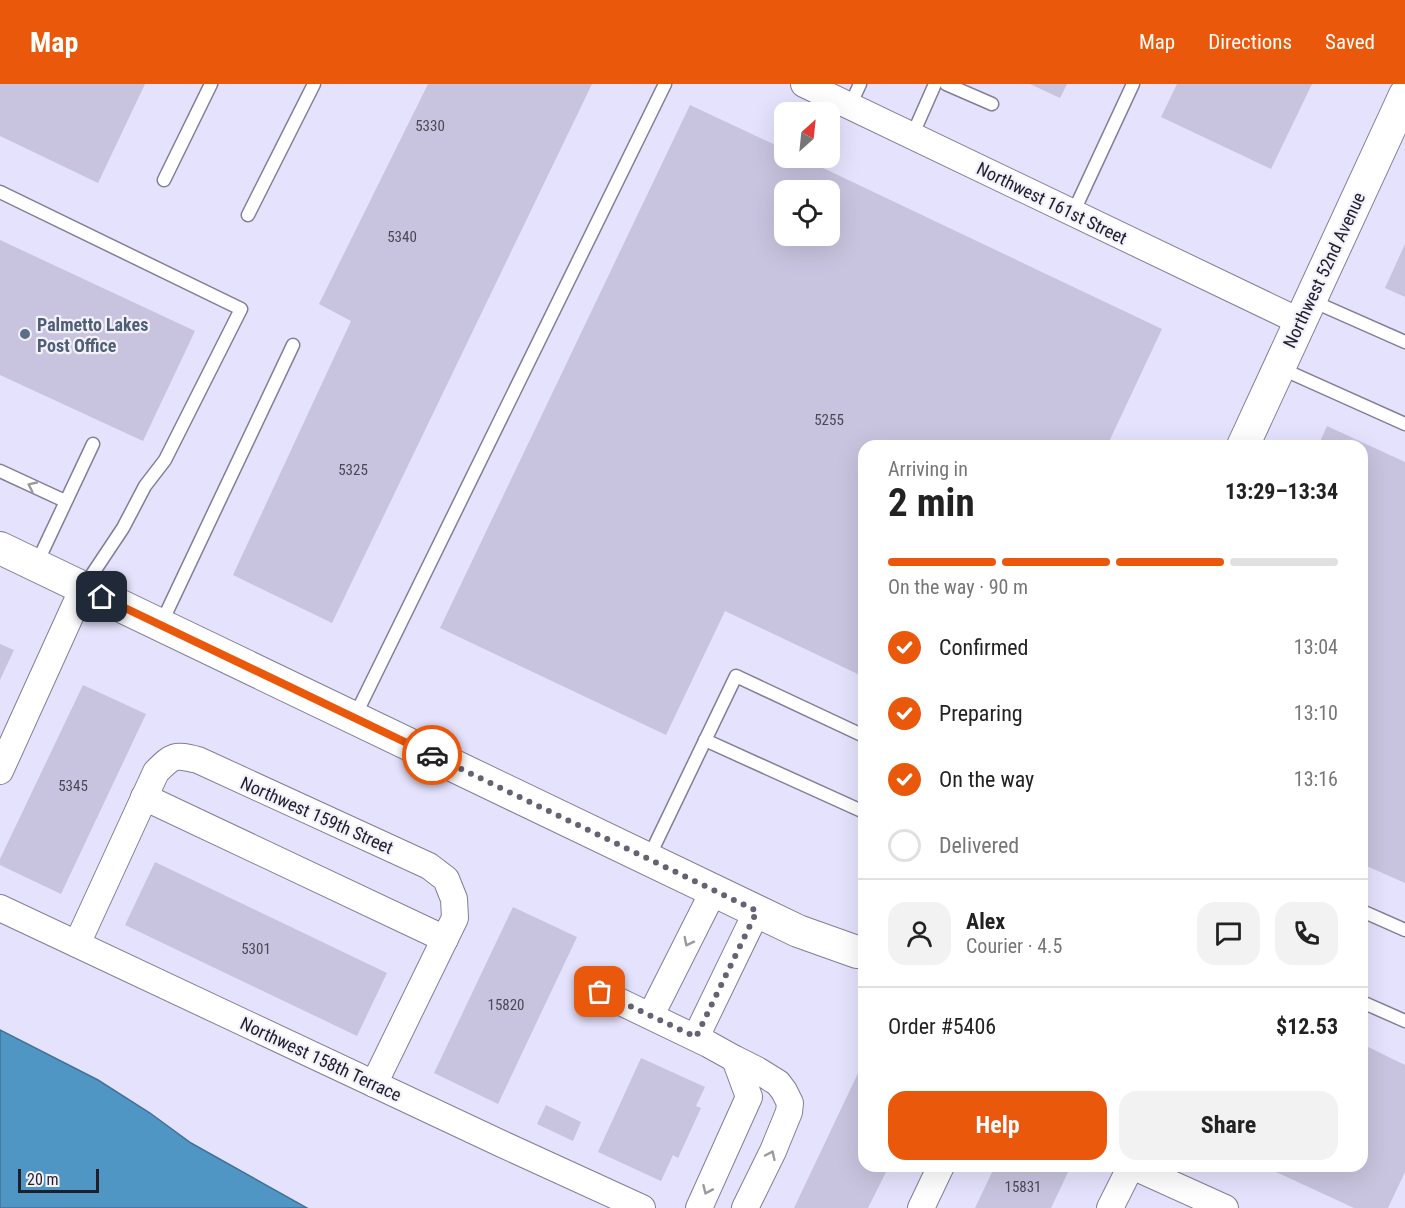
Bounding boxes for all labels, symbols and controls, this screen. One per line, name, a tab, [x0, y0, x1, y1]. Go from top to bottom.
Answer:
text: Map	[30, 26, 78, 59]
text: Map	[1139, 30, 1175, 54]
text: Directions	[1208, 30, 1292, 54]
text: Saved	[1325, 30, 1375, 54]
north arrow	[774, 102, 840, 168]
map controls	[774, 102, 840, 246]
house number: 5330	[415, 117, 445, 135]
street label: Northwest 161st Street	[973, 158, 1131, 248]
button: locate	[774, 180, 840, 246]
street label: Northwest 52nd Avenue	[1279, 189, 1369, 351]
house number: 5340	[387, 228, 417, 246]
place label: Palmetto Lakes Post Office	[37, 314, 148, 356]
marker: Palmetto Lakes Post Office	[18, 327, 32, 341]
house number: 5255	[814, 411, 844, 429]
text: Arriving in	[888, 457, 968, 481]
house number: 5325	[338, 461, 368, 479]
text: 13:29–13:34	[1225, 479, 1338, 504]
text: 2 min	[888, 480, 975, 526]
one-way arrow	[28, 481, 39, 493]
pin	[76, 571, 127, 622]
text: On the way · 90 m	[888, 575, 1028, 599]
icon: home	[85, 580, 118, 613]
icon: check	[888, 631, 921, 664]
text: Confirmed	[939, 635, 1028, 660]
text: 13:04	[1294, 635, 1338, 659]
icon: check	[888, 697, 921, 730]
text: Preparing	[939, 701, 1023, 726]
text: 13:10	[1294, 701, 1338, 725]
courier	[402, 725, 462, 785]
icon: car	[416, 739, 449, 772]
icon: check	[888, 763, 921, 796]
text: On the way	[939, 767, 1034, 792]
text: 13:16	[1294, 767, 1338, 791]
street label: Northwest 159th Street	[237, 772, 397, 858]
house number: 5345	[58, 777, 88, 795]
text: Delivered	[939, 833, 1019, 858]
button: person	[888, 902, 951, 965]
button: chat	[1197, 902, 1260, 965]
button: phone	[1275, 902, 1338, 965]
text: Alex	[966, 909, 1005, 934]
text: Courier · 4.5	[966, 934, 1062, 958]
one-way arrow	[684, 936, 695, 947]
house number: 5301	[241, 940, 271, 958]
pin	[574, 966, 625, 1017]
icon: bag	[583, 975, 616, 1008]
house number: 15820	[487, 996, 525, 1014]
street label: Northwest 158th Terrace	[237, 1012, 405, 1106]
text: Order #5406	[888, 1014, 996, 1039]
text: $12.53	[1276, 1014, 1338, 1039]
button: Help	[888, 1091, 1107, 1160]
button: Share	[1119, 1091, 1338, 1160]
one-way arrow	[764, 1151, 776, 1162]
scale bar	[18, 1166, 99, 1194]
text: 20 m	[27, 1170, 59, 1189]
house number: 15831	[1004, 1178, 1042, 1196]
one-way arrow	[702, 1184, 714, 1195]

